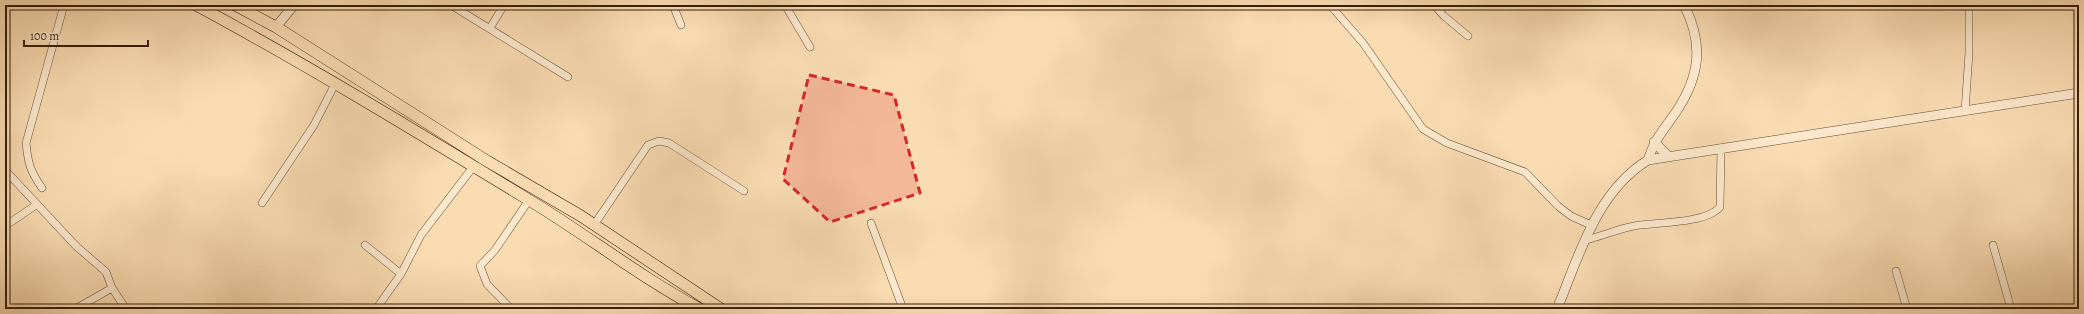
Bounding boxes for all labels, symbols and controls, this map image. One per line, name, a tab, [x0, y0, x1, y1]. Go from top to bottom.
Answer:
scale bar	[24, 22, 148, 48]
text: 100 m	[30, 28, 59, 44]

